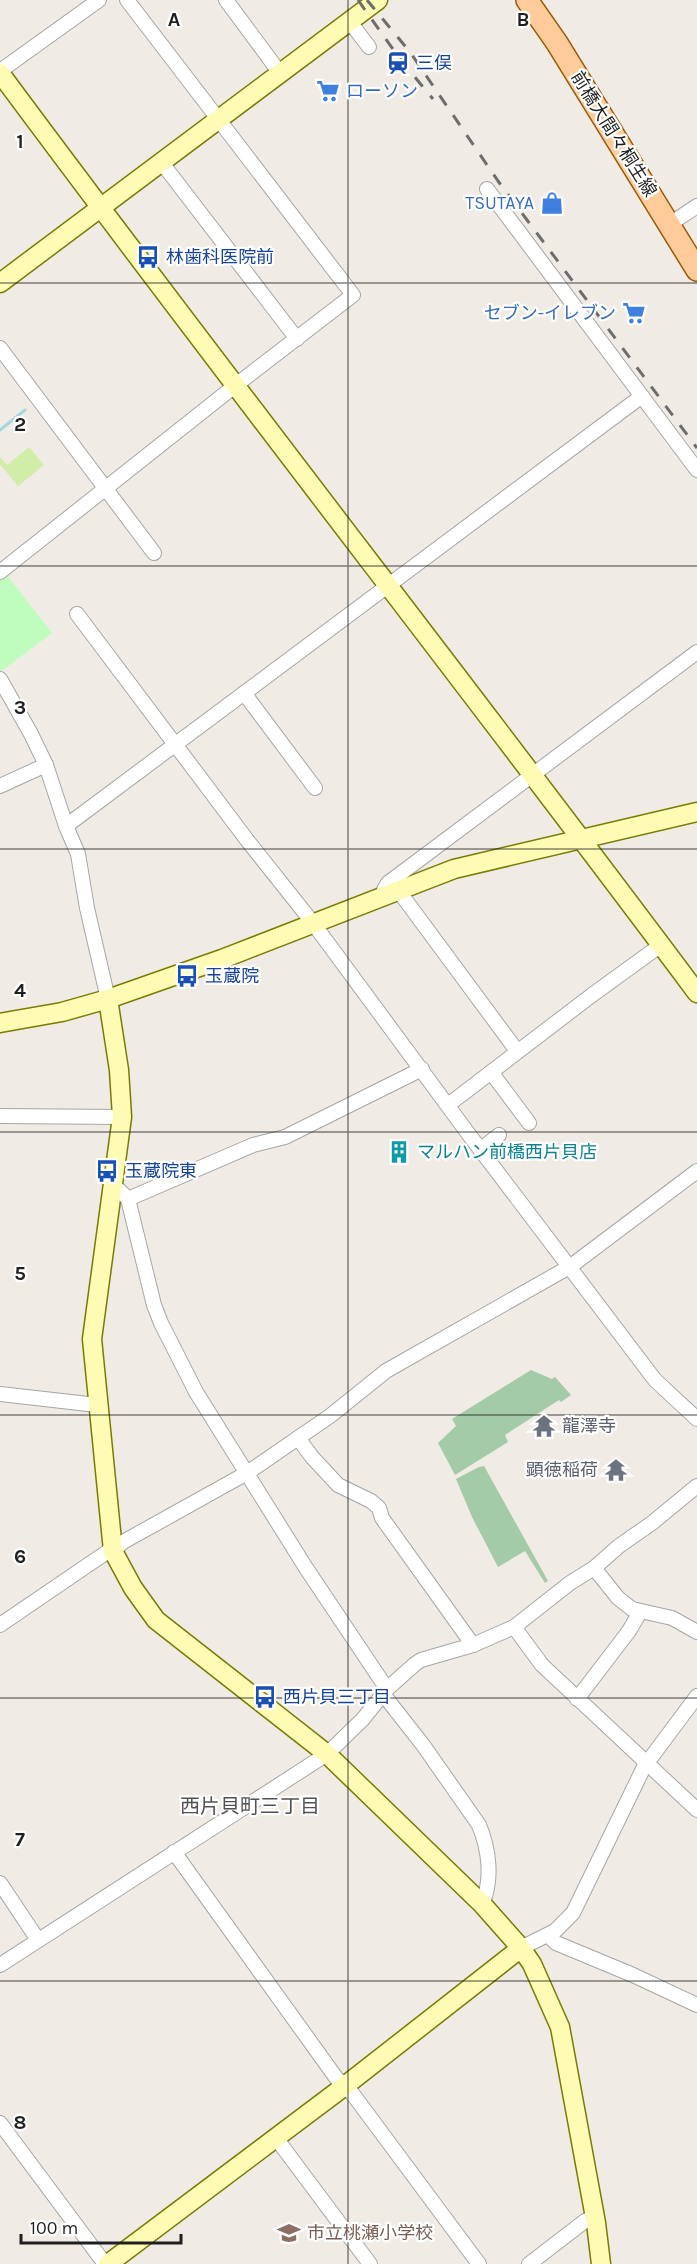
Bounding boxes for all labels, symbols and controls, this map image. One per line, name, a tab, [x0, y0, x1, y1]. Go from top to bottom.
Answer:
text: A	[168, 8, 181, 31]
text: B	[517, 8, 529, 31]
station icon: 三俣	[385, 50, 411, 76]
place label: 三俣	[416, 52, 452, 74]
street label: 前橋大間々桐生線	[567, 67, 661, 201]
supermarket icon: ローソン	[315, 78, 341, 104]
place label: ローソン	[346, 80, 418, 102]
text: 1	[16, 130, 24, 153]
shop icon: TSUTAYA	[539, 190, 565, 216]
place label: TSUTAYA	[465, 192, 534, 214]
bus stop icon: 林歯科医院前	[135, 244, 161, 270]
place label: 林歯科医院前	[166, 246, 274, 268]
supermarket icon: セブン-イレブン	[621, 300, 647, 326]
place label: セブン-イレブン	[484, 302, 616, 324]
text: 2	[14, 413, 26, 436]
text: 3	[14, 696, 26, 719]
bus stop icon: 玉蔵院	[174, 963, 200, 989]
place label: 玉蔵院	[205, 965, 259, 987]
text: 4	[14, 979, 26, 1002]
building icon: マルハン前橋西片貝店	[386, 1139, 412, 1165]
place label: マルハン前橋西片貝店	[417, 1141, 597, 1163]
bus stop icon: 玉蔵院東	[94, 1158, 120, 1184]
place label: 玉蔵院東	[125, 1160, 197, 1182]
text: 5	[14, 1262, 26, 1285]
temple icon: 龍澤寺	[531, 1413, 557, 1439]
place label: 龍澤寺	[562, 1415, 616, 1437]
temple icon: 顕徳稲荷	[603, 1457, 629, 1483]
place label: 顕徳稲荷	[526, 1459, 598, 1481]
text: 6	[14, 1545, 26, 1568]
bus stop icon: 西片貝三丁目	[252, 1684, 278, 1710]
place label: 西片貝三丁目	[283, 1686, 391, 1708]
district label: 西片貝町三丁目	[180, 1795, 320, 1818]
text: 7	[15, 1828, 25, 1851]
text: 8	[14, 2111, 26, 2134]
scale bar	[21, 2207, 182, 2245]
text: 100 m	[30, 2217, 78, 2239]
school or university icon: 市立桃瀬小学校	[276, 2220, 302, 2246]
place label: 市立桃瀬小学校	[307, 2222, 433, 2244]

